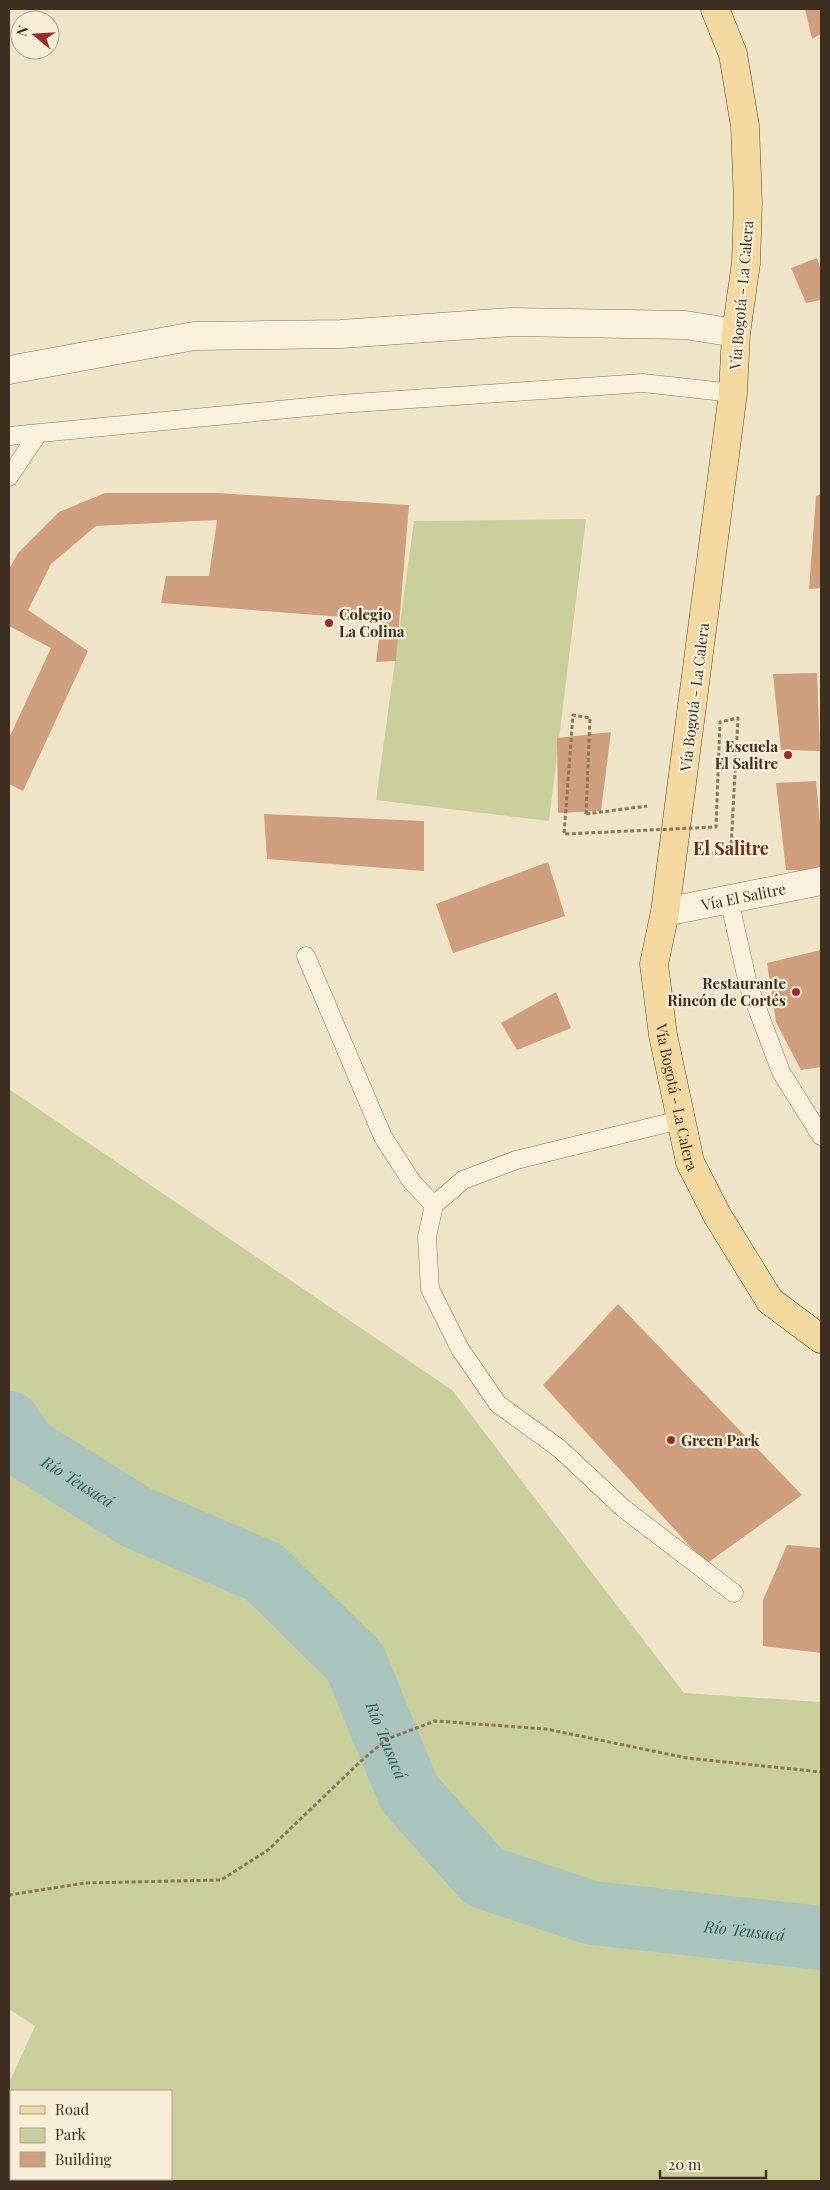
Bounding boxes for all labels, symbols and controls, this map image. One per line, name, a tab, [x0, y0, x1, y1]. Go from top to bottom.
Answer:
north arrow	[10, 10, 60, 60]
text: N	[12, 23, 33, 39]
street label: Vía Bogotá - La Calera	[724, 219, 758, 371]
place label: Colegio La Colina	[339, 604, 405, 641]
marker: Colegio La Colina	[323, 617, 335, 629]
street label: Vía Bogotá - La Calera	[675, 621, 713, 773]
place label: Escuela El Salitre	[715, 736, 778, 773]
marker: Escuela El Salitre	[782, 749, 794, 761]
district label: El Salitre	[693, 836, 769, 860]
street label: Vía El Salitre	[699, 878, 787, 915]
place label: Restaurante Rincón de Cortés	[667, 973, 786, 1010]
marker: Restaurante Rincón de Cortés	[790, 986, 802, 998]
street label: Vía Bogotá - La Calera	[652, 1022, 703, 1175]
place label: Green Park	[681, 1430, 759, 1450]
marker: Green Park	[665, 1434, 677, 1446]
water label: Río Teusacá	[37, 1450, 119, 1512]
water label: Río Teusacá	[362, 1698, 413, 1783]
water label: Río Teusacá	[702, 1915, 787, 1945]
legend	[10, 2090, 172, 2180]
text: Road	[55, 2099, 89, 2119]
text: Park	[55, 2124, 87, 2144]
scale bar	[660, 2148, 766, 2180]
text: Building	[55, 2149, 112, 2169]
text: 20 m	[668, 2154, 702, 2174]

